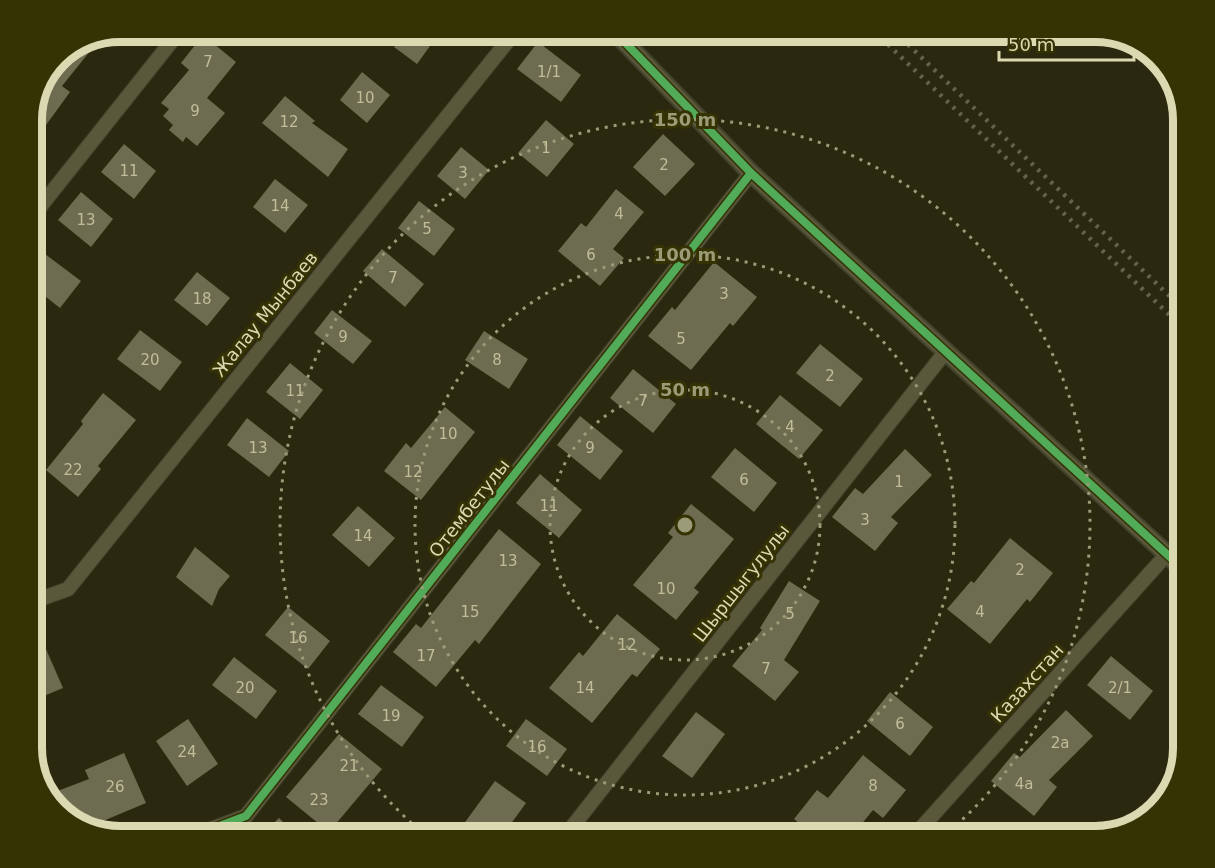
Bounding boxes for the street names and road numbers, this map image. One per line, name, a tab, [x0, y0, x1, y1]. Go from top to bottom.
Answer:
street label: Жалау Мынбаев	[208, 247, 322, 381]
street label: Отембетулы	[424, 455, 514, 561]
street label: Шыршыгулулы	[689, 520, 793, 646]
street label: Казахстан	[986, 639, 1068, 727]

